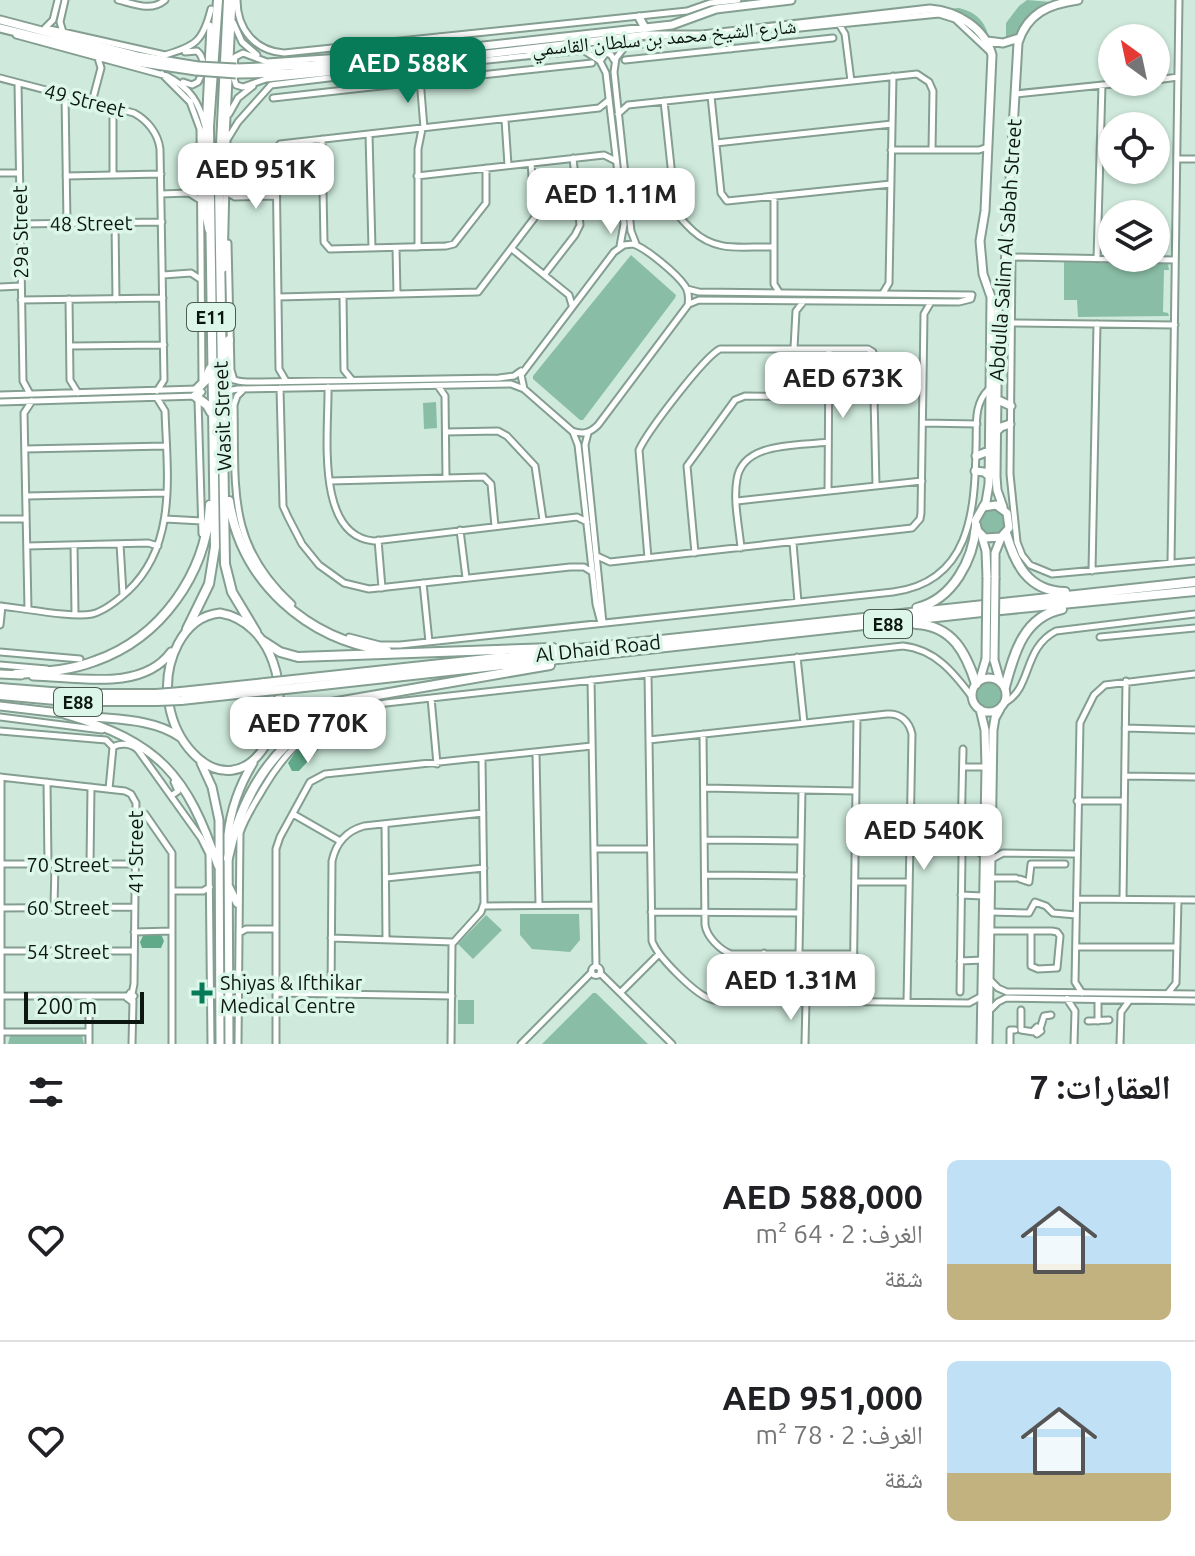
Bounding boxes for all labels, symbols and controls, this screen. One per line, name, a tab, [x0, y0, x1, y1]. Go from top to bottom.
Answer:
street label: شارع الشيخ محمد بن سلطان القاسمي	[531, 14, 798, 65]
north arrow	[1098, 24, 1170, 96]
map controls	[1098, 24, 1170, 272]
pin: AED 588K	[325, 37, 491, 105]
text: AED 588K	[348, 48, 468, 77]
street label: 49 Street	[42, 79, 128, 121]
button: locate	[1098, 112, 1170, 184]
street label: Abdulla Salim Al Sabah Street	[984, 118, 1026, 382]
pin: AED 951K	[173, 143, 339, 211]
text: AED 951K	[196, 154, 316, 183]
pin: AED 1.11M	[519, 168, 703, 236]
text: AED 1.11M	[545, 179, 677, 208]
street label: 29a Street	[8, 185, 32, 279]
button: layers	[1098, 200, 1170, 272]
street label: 48 Street	[49, 211, 133, 235]
road number: E11	[187, 303, 235, 331]
pin: AED 673K	[760, 352, 926, 420]
street label: Wasit Street	[209, 360, 235, 471]
text: AED 673K	[783, 363, 903, 392]
road number: E88	[864, 610, 912, 638]
street label: Al Dhaid Road	[534, 630, 662, 666]
road number: E88	[54, 688, 102, 716]
pin: AED 770K	[225, 697, 391, 765]
text: AED 770K	[248, 708, 368, 737]
pin: AED 540K	[841, 804, 1007, 872]
street label: 41 Street	[124, 810, 147, 893]
text: AED 540K	[864, 815, 984, 844]
street label: 70 Street	[27, 853, 110, 876]
street label: 60 Street	[27, 896, 110, 919]
street label: 54 Street	[27, 940, 110, 963]
pin: AED 1.31M	[699, 954, 883, 1022]
text: AED 1.31M	[725, 965, 857, 994]
place label: Shiyas & Ifthikar Medical Centre	[220, 971, 363, 1017]
marker: Shiyas & Ifthikar Medical Centre	[191, 982, 213, 1004]
scale bar	[24, 988, 144, 1024]
text: 200 m	[36, 993, 97, 1018]
text: العقارات: 7	[1029, 1067, 1171, 1105]
icon: filters	[24, 1070, 68, 1114]
text: AED 588,000	[723, 1177, 923, 1215]
icon: home	[1011, 1192, 1107, 1288]
icon: heart	[24, 1218, 68, 1262]
text: الغرف: 2 · 64 m²	[756, 1219, 923, 1248]
text: شقة	[884, 1263, 923, 1292]
text: AED 951,000	[723, 1378, 923, 1416]
icon: home	[1011, 1393, 1107, 1489]
icon: heart	[24, 1419, 68, 1463]
text: الغرف: 2 · 78 m²	[756, 1420, 923, 1449]
text: شقة	[884, 1464, 923, 1493]

